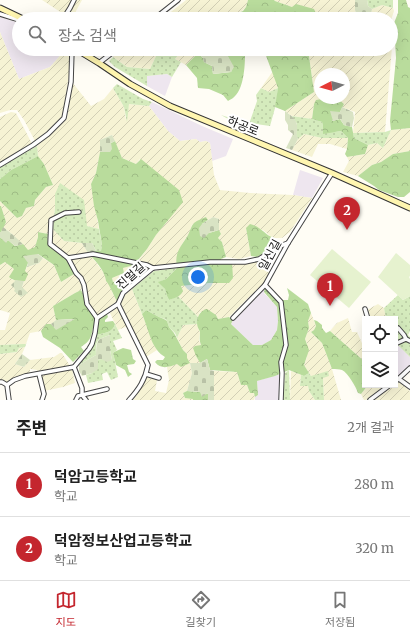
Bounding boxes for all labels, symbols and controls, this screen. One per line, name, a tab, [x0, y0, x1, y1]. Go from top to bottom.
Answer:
search box	[12, 12, 398, 56]
icon: search	[26, 23, 48, 45]
text: 장소 검색	[58, 26, 117, 45]
north arrow	[314, 68, 350, 104]
street label: 하공로	[225, 112, 261, 139]
pin: 2	[334, 197, 360, 230]
street label: 일신길	[255, 237, 284, 273]
street label: 진멀길	[113, 259, 148, 292]
your location	[188, 267, 208, 287]
pin: 1	[317, 273, 343, 306]
map controls	[362, 316, 398, 388]
button: locate	[362, 316, 398, 352]
button: layers	[362, 352, 398, 388]
text: 주변	[16, 417, 47, 439]
text: 2개 결과	[347, 419, 394, 436]
text: 덕암고등학교	[54, 467, 137, 486]
text: 1	[26, 476, 32, 493]
text: 280 m	[354, 476, 394, 493]
text: 학교	[54, 488, 78, 505]
text: 덕암정보산업고등학교	[54, 531, 192, 550]
text: 2	[25, 540, 33, 557]
text: 320 m	[355, 540, 394, 557]
text: 학교	[54, 552, 78, 569]
tab: 지도	[55, 589, 77, 629]
tab: 길찾기	[186, 589, 216, 629]
tab: 저장됨	[325, 589, 355, 629]

